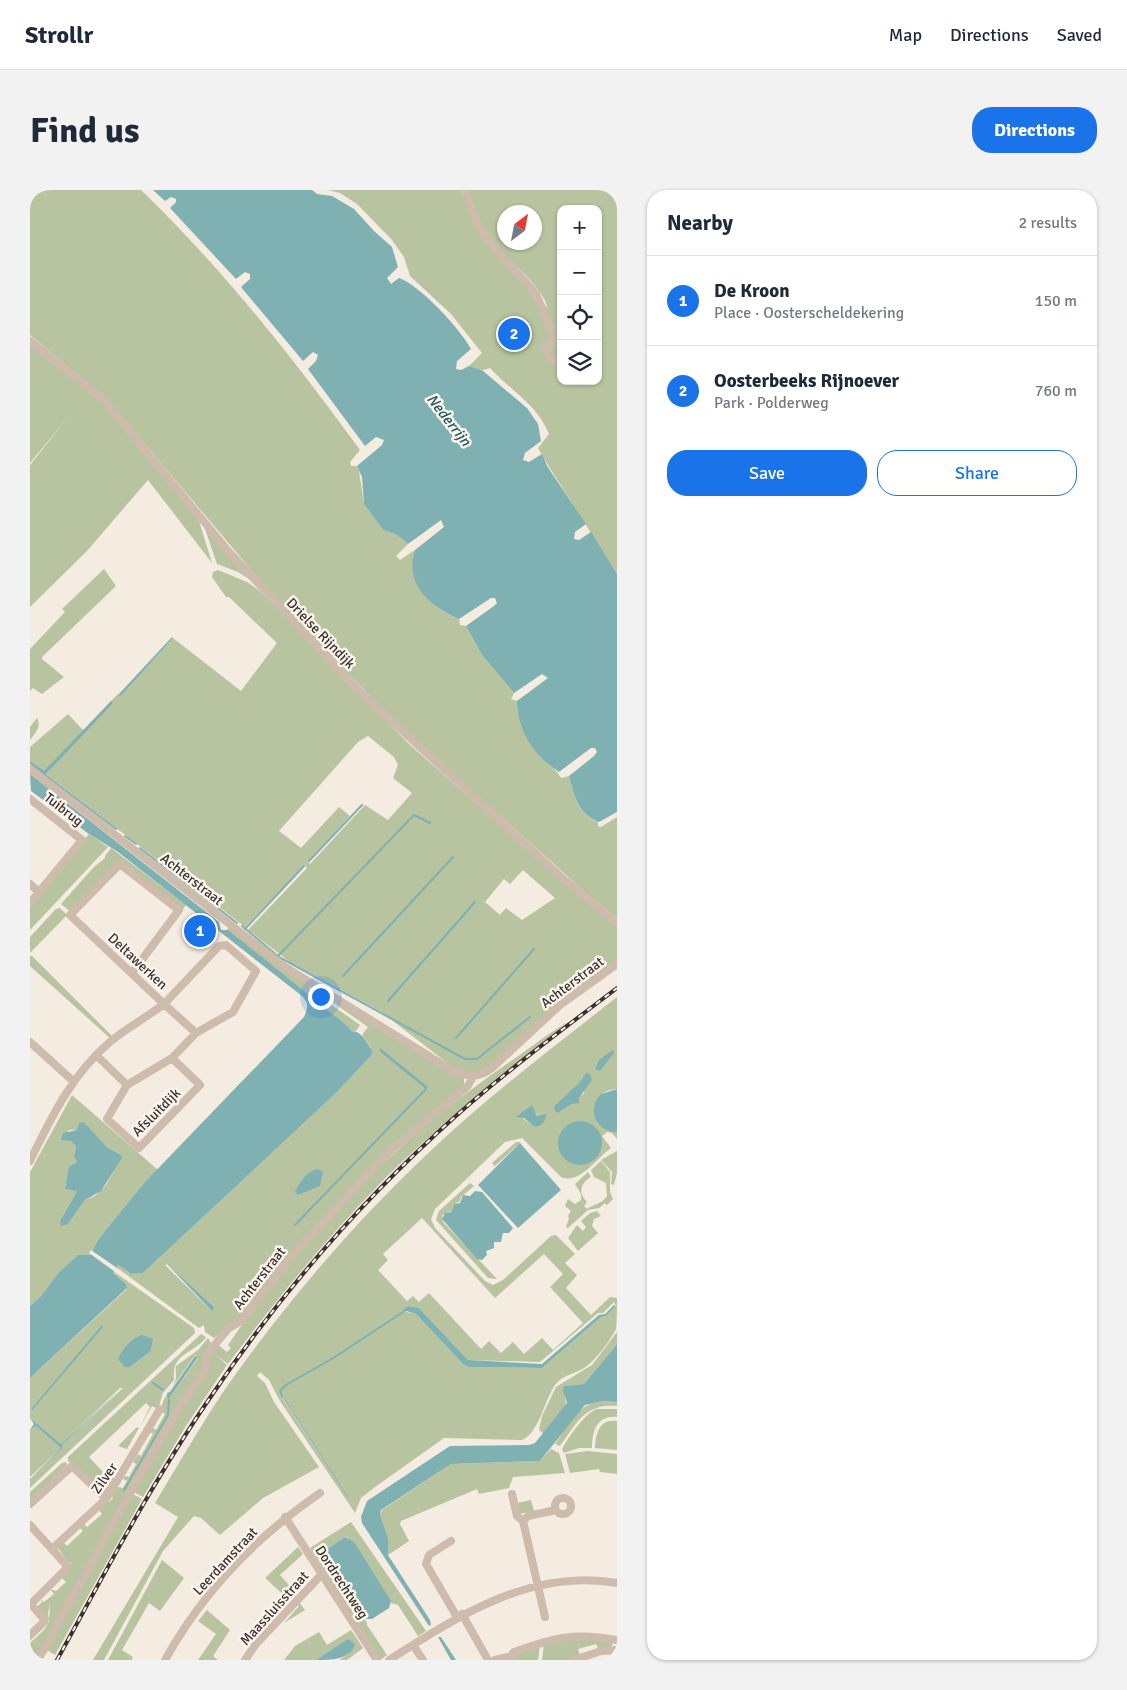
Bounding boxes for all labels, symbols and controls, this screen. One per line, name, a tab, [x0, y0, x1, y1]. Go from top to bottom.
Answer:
text: Strollr	[25, 20, 93, 50]
text: Map	[889, 24, 922, 46]
text: Directions	[950, 24, 1029, 46]
text: Saved	[1057, 24, 1102, 46]
button: Directions	[972, 107, 1097, 153]
text: Find us	[30, 109, 140, 152]
north arrow	[497, 205, 542, 250]
map controls	[557, 205, 602, 385]
button: +	[557, 205, 602, 250]
text: Nearby	[667, 210, 733, 236]
text: 2 results	[1018, 213, 1077, 233]
button: −	[557, 250, 602, 295]
text: De Kroon	[714, 279, 790, 303]
text: 1	[679, 291, 687, 311]
text: 150 m	[1035, 291, 1077, 311]
button: locate	[557, 295, 602, 340]
text: Place · Oosterscheldekering	[714, 303, 904, 323]
pin: 2	[498, 315, 530, 353]
button: layers	[557, 340, 602, 385]
text: Oosterbeeks Rijnoever	[714, 369, 899, 393]
text: 2	[679, 381, 687, 401]
text: 760 m	[1035, 381, 1077, 401]
water label: Nederrijn	[423, 390, 475, 450]
text: Park · Polderweg	[714, 393, 829, 413]
button: Save	[667, 450, 867, 496]
button: Share	[877, 450, 1077, 496]
street label: Drielse Rijndijk	[283, 595, 359, 672]
street label: Tuibrug	[41, 789, 87, 830]
street label: Achterstraat	[157, 850, 226, 909]
pin: 1	[184, 912, 216, 950]
street label: Deltawerken	[104, 929, 171, 993]
street label: Achterstraat	[537, 953, 607, 1012]
your location	[308, 984, 334, 1010]
street label: Afsluitdijk	[129, 1085, 184, 1140]
street label: Achterstraat	[230, 1244, 289, 1313]
street label: Zilver	[88, 1459, 122, 1497]
street label: Leerdamstraat	[190, 1524, 261, 1599]
street label: Dordrechtweg	[312, 1542, 372, 1622]
street label: Maassluisstraat	[237, 1568, 312, 1649]

